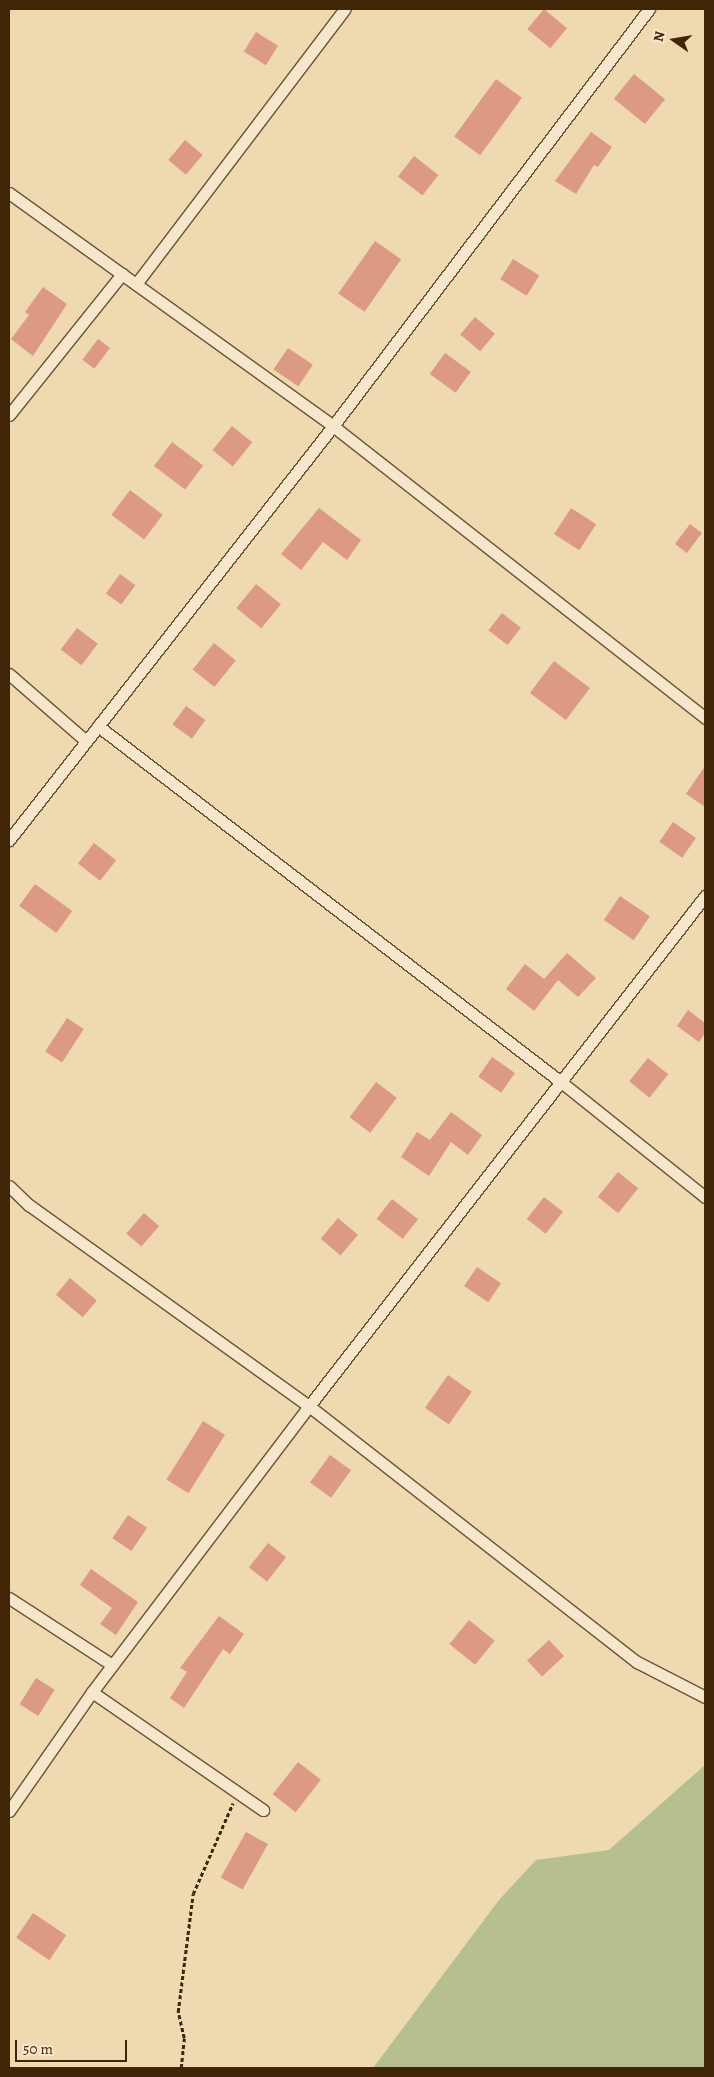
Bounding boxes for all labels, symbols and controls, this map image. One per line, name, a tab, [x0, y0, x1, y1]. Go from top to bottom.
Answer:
north arrow	[649, 15, 699, 65]
text: N	[648, 29, 669, 44]
scale bar	[18, 2030, 130, 2062]
text: 50 m	[23, 2039, 53, 2059]

